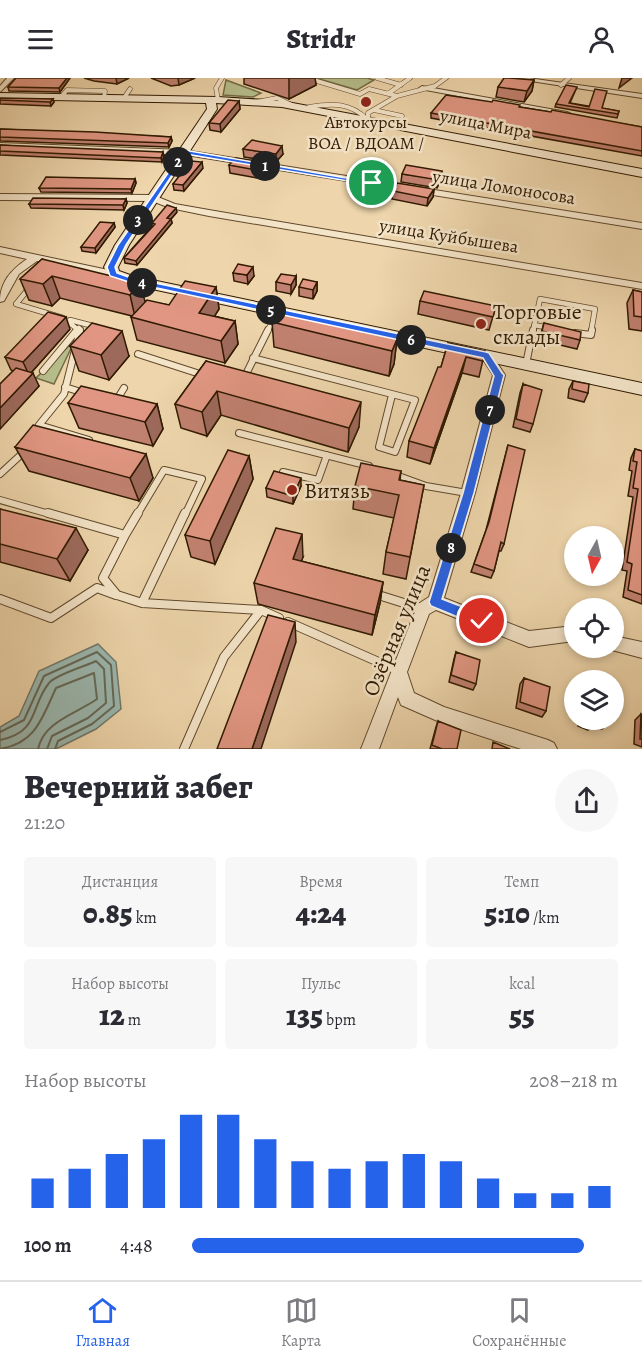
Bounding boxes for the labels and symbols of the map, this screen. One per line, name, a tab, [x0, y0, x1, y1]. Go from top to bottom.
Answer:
marker: Автокурсы ВОА / ВДОАМ /	[359, 95, 373, 109]
street label: улица Мира	[437, 103, 535, 145]
place label: Автокурсы ВОА / ВДОАМ /	[308, 110, 424, 155]
pin: 2	[163, 147, 193, 177]
pin: 1	[250, 151, 280, 181]
pin	[346, 157, 397, 208]
street label: улица Ломоносова	[430, 164, 578, 210]
pin: 3	[123, 205, 153, 235]
street label: улица Куйбышева	[377, 213, 521, 259]
pin: 4	[127, 268, 157, 298]
pin: 5	[256, 295, 286, 325]
place label: Торговые склады	[493, 297, 582, 352]
marker: Торговые склады	[474, 317, 488, 331]
pin: 6	[396, 325, 426, 355]
pin: 7	[475, 395, 505, 425]
place label: Витязь	[304, 476, 370, 506]
marker: Витязь	[285, 483, 299, 497]
north arrow	[564, 526, 624, 586]
pin: 8	[436, 533, 466, 563]
street label: Озёрная улица	[356, 559, 438, 701]
pin	[456, 595, 507, 646]

